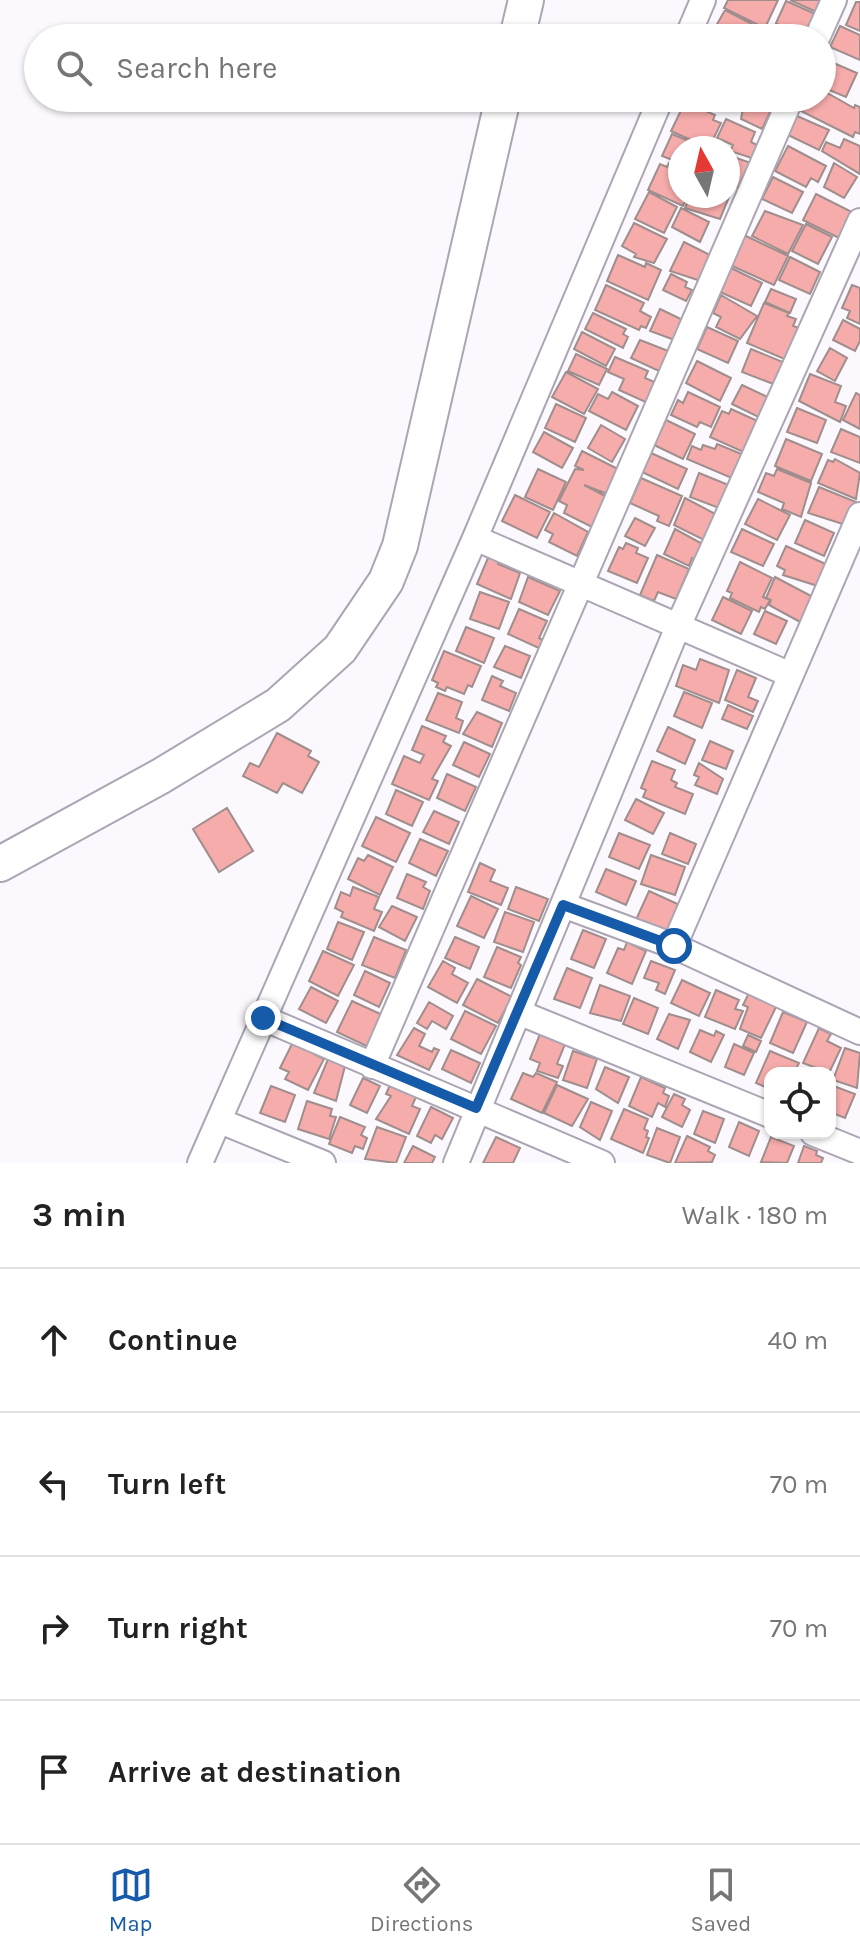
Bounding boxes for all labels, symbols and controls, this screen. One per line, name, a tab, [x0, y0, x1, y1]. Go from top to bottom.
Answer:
search box	[24, 24, 836, 112]
icon: search	[52, 46, 96, 90]
text: Search here	[116, 50, 277, 86]
north arrow	[668, 136, 740, 208]
route start	[656, 928, 692, 964]
route end	[245, 1000, 281, 1036]
map controls	[764, 1067, 836, 1139]
button: locate	[764, 1067, 836, 1139]
text: 3 min	[32, 1195, 126, 1235]
text: Walk · 180 m	[682, 1200, 828, 1231]
icon: ahead	[32, 1318, 76, 1362]
text: Continue	[108, 1322, 238, 1358]
text: 40 m	[768, 1325, 828, 1356]
icon: left	[32, 1462, 76, 1506]
text: Turn left	[108, 1466, 226, 1502]
text: 70 m	[770, 1469, 828, 1500]
icon: right	[32, 1606, 76, 1650]
text: Turn right	[108, 1610, 248, 1646]
text: 70 m	[770, 1613, 828, 1644]
icon: arrive	[32, 1750, 76, 1794]
text: Arrive at destination	[108, 1754, 402, 1790]
tab: Map	[109, 1863, 153, 1937]
tab: Directions	[370, 1863, 473, 1937]
tab: Saved	[691, 1863, 751, 1937]

